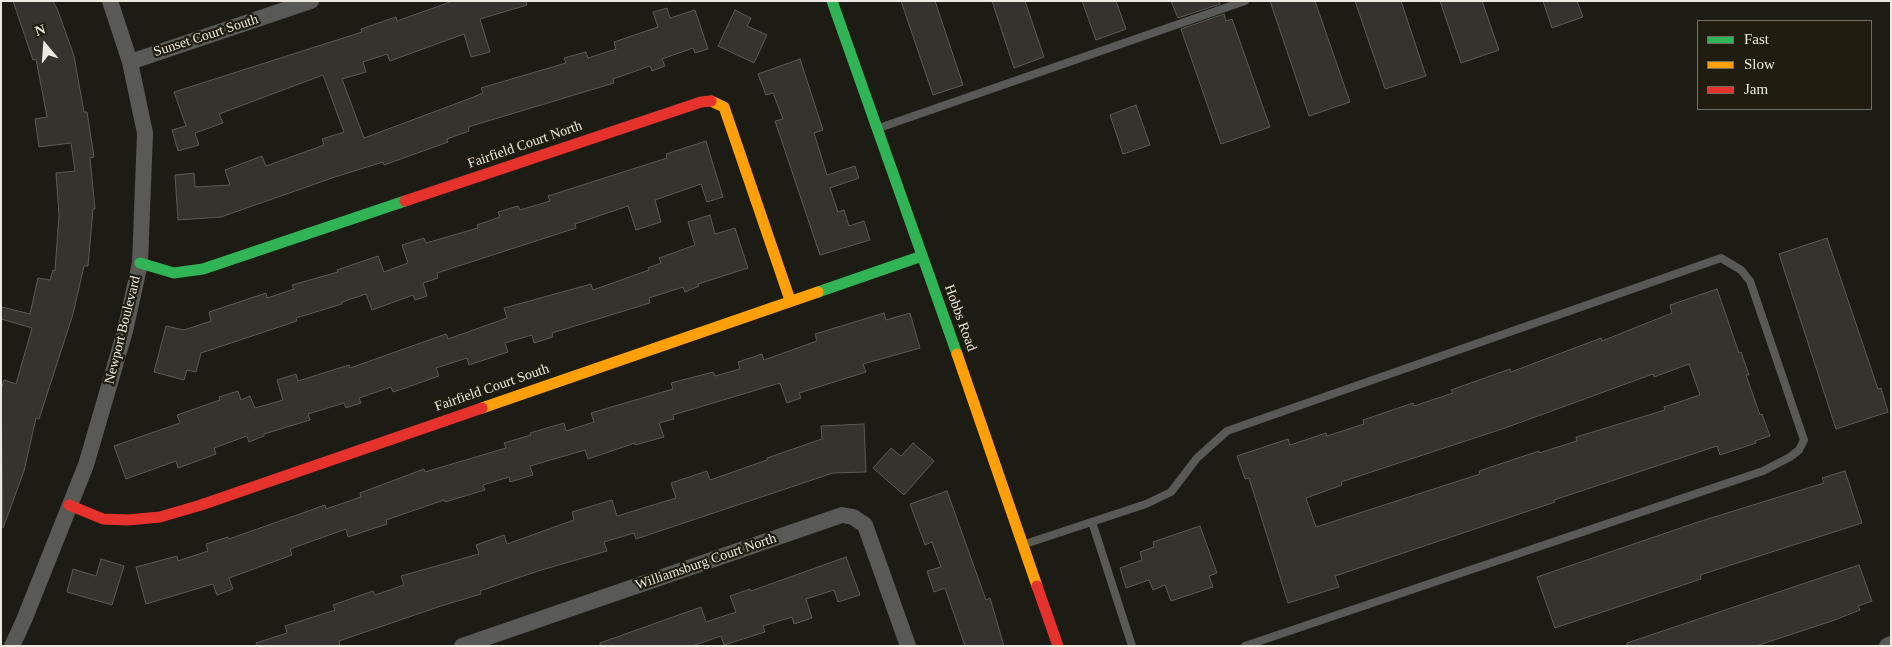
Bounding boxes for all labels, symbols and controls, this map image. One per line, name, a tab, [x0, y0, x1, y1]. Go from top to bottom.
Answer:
street label: Sunset Court South	[152, 11, 260, 61]
north arrow	[20, 20, 70, 70]
legend	[1697, 20, 1872, 110]
text: N	[33, 22, 47, 39]
text: Fast	[1744, 31, 1769, 47]
text: Slow	[1744, 56, 1775, 72]
text: Jam	[1744, 81, 1768, 97]
street label: Fairfield Court North	[466, 118, 584, 172]
street label: Newport Boulevard	[101, 274, 145, 386]
street label: Hobbs Road	[940, 282, 980, 354]
street label: Fairfield Court South	[433, 361, 551, 415]
street label: Williamsburg Court North	[633, 530, 779, 594]

